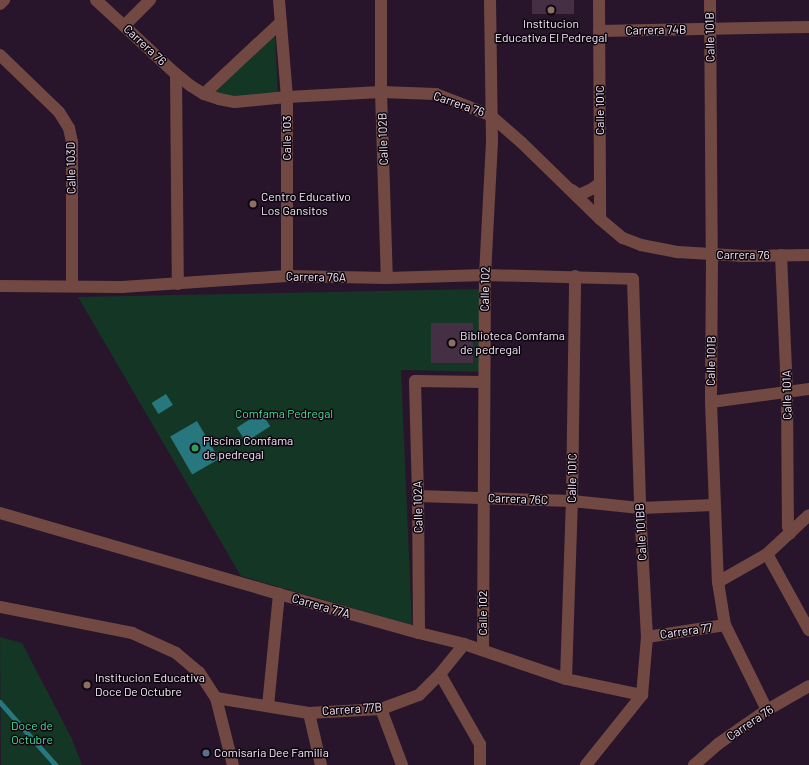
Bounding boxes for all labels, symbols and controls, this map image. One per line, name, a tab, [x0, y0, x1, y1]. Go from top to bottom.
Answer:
marker: Institucion Educativa El Pedregal	[546, 5, 556, 15]
street label: Calle 101B	[702, 12, 718, 62]
place label: Institucion Educativa El Pedregal	[495, 17, 607, 45]
street label: Carrera 76	[121, 22, 169, 68]
street label: Carrera 74B	[625, 22, 687, 38]
street label: Calle 101C	[593, 85, 607, 135]
street label: Carrera 76	[432, 89, 486, 119]
street label: Calle 102B	[375, 112, 391, 166]
street label: Calle 103	[280, 116, 294, 160]
street label: Calle 103D	[63, 142, 79, 194]
place label: Centro Educativo Los Gansitos	[261, 190, 351, 218]
marker: Centro Educativo Los Gansitos	[248, 199, 258, 209]
street label: Carrera 76	[716, 248, 770, 262]
street label: Calle 102	[477, 266, 493, 312]
street label: Carrera 76A	[286, 269, 346, 285]
place label: Biblioteca Comfama de pedregal	[460, 329, 565, 357]
street label: Calle 101B	[703, 336, 719, 386]
marker: Biblioteca Comfama de pedregal	[447, 338, 457, 348]
street label: Calle 101A	[779, 370, 795, 420]
park label: Comfama Pedregal	[235, 407, 333, 421]
place label: Piscina Comfama de pedregal	[203, 434, 293, 462]
marker: Piscina Comfama de pedregal	[190, 443, 200, 453]
street label: Calle 101C	[564, 453, 580, 503]
street label: Calle 102A	[410, 481, 426, 533]
street label: Carrera 76C	[488, 491, 548, 507]
street label: Calle 101BB	[632, 503, 650, 561]
street label: Calle 102	[476, 590, 490, 636]
street label: Carrera 77A	[290, 591, 352, 621]
street label: Carrera 77	[659, 620, 713, 642]
place label: Institucion Educativa Doce De Octubre	[95, 671, 205, 699]
marker: Institucion Educativa Doce De Octubre	[82, 680, 92, 690]
street label: Carrera 77B	[321, 700, 383, 718]
street label: Carrera 76	[724, 702, 776, 744]
park label: Doce de Octubre	[11, 719, 53, 747]
place label: Comisaria Dee Familia	[214, 746, 329, 760]
marker: Comisaria Dee Familia	[201, 748, 211, 758]

